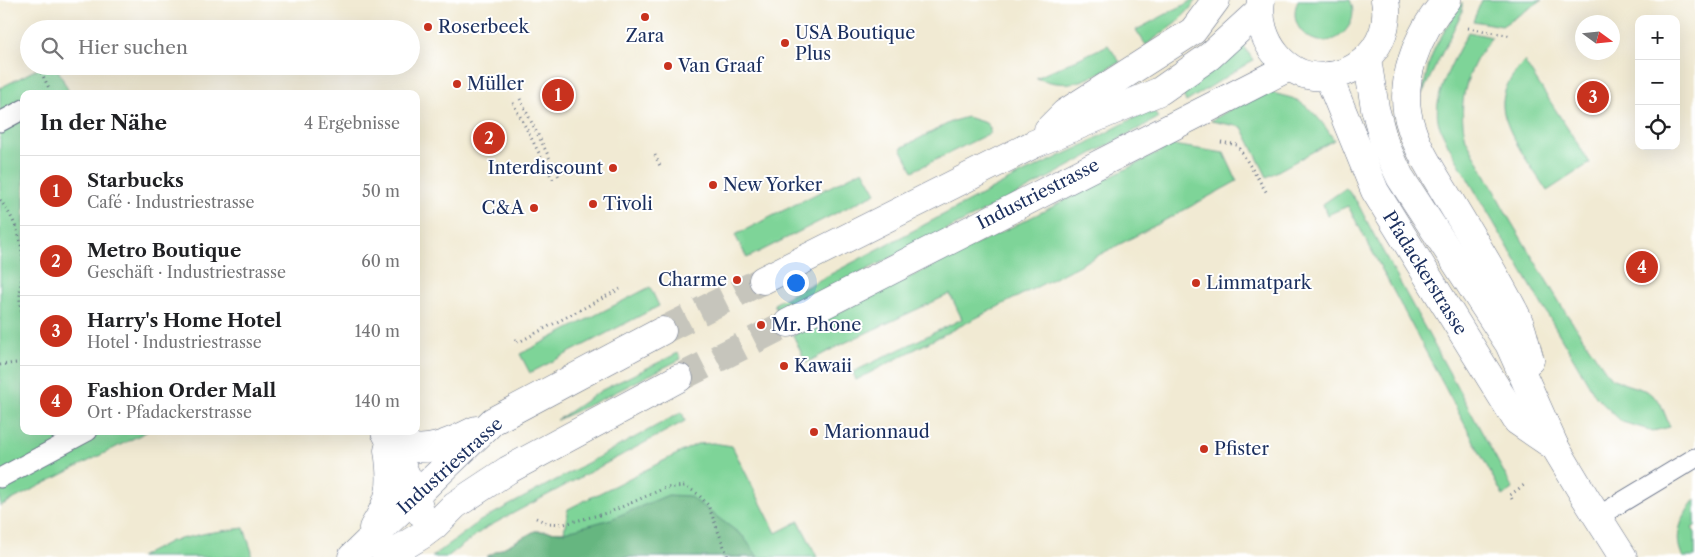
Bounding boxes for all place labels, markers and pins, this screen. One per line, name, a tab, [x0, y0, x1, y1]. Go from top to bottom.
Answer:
marker: Zara	[639, 11, 651, 23]
place label: Roserbeek	[438, 16, 531, 38]
marker: Roserbeek	[422, 21, 434, 33]
place label: USA Boutique Plus	[795, 22, 915, 65]
place label: Zara	[626, 25, 665, 47]
marker: USA Boutique Plus	[779, 37, 791, 49]
place label: Van Graaf	[677, 55, 765, 77]
marker: Van Graaf	[662, 60, 674, 72]
place label: Müller	[467, 73, 524, 95]
pin: 1	[542, 76, 574, 114]
marker: Müller	[451, 78, 463, 90]
pin: 3	[1577, 78, 1609, 116]
pin: 2	[473, 119, 505, 157]
place label: Interdiscount	[488, 157, 604, 179]
marker: Interdiscount	[607, 162, 619, 174]
place label: New Yorker	[723, 174, 823, 196]
marker: New Yorker	[707, 179, 719, 191]
place label: Tivoli	[603, 193, 653, 215]
place label: C&A	[481, 197, 525, 219]
marker: Tivoli	[587, 198, 599, 210]
marker: C&A	[528, 202, 540, 214]
pin: 4	[1626, 248, 1658, 286]
place label: Charme	[658, 269, 727, 291]
place label: Limmatpark	[1206, 272, 1313, 294]
marker: Charme	[731, 274, 743, 286]
marker: Limmatpark	[1190, 277, 1202, 289]
place label: Mr. Phone	[771, 314, 861, 336]
marker: Mr. Phone	[755, 319, 767, 331]
place label: Kawaii	[794, 355, 852, 377]
marker: Kawaii	[778, 360, 790, 372]
place label: Marionnaud	[824, 421, 930, 443]
marker: Marionnaud	[808, 426, 820, 438]
place label: Pfister	[1214, 438, 1269, 460]
marker: Pfister	[1198, 443, 1210, 455]

